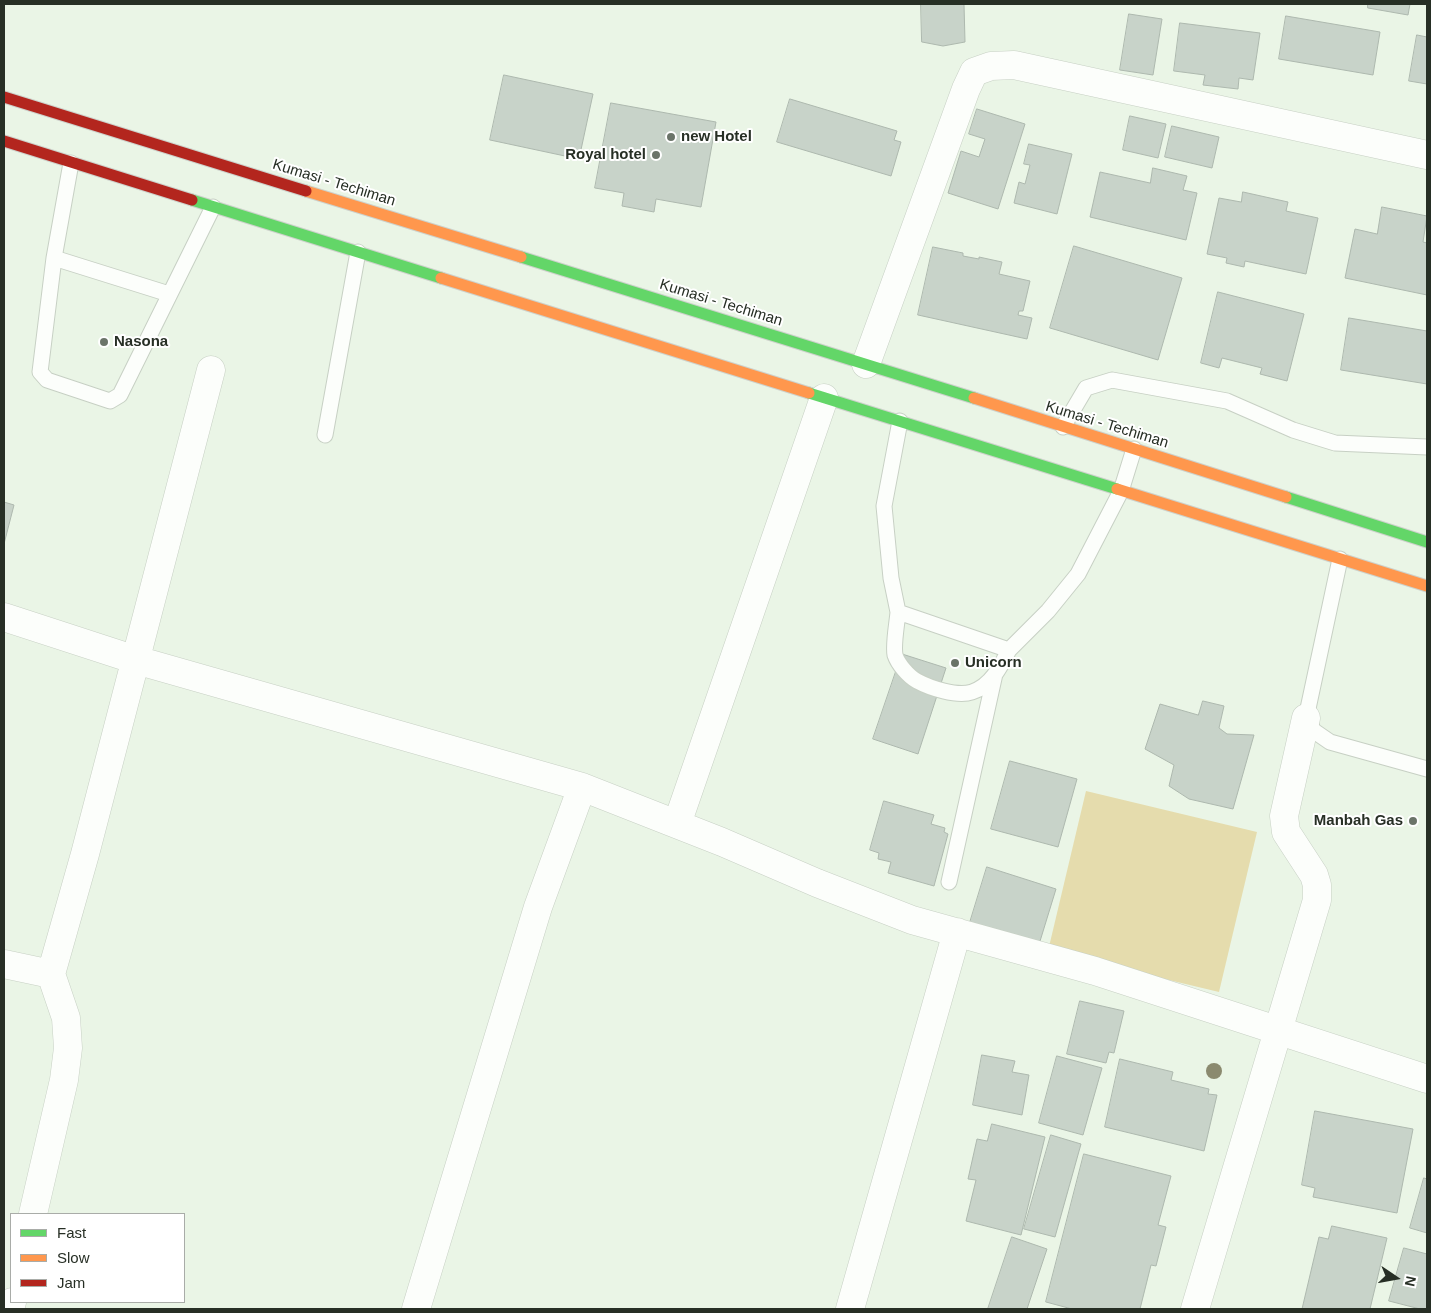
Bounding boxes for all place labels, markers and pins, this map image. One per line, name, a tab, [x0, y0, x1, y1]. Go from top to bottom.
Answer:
place label: new Hotel	[681, 128, 752, 146]
marker: new Hotel	[665, 131, 677, 143]
place label: Royal hotel	[565, 146, 646, 164]
marker: Royal hotel	[650, 149, 662, 161]
place label: Nasona	[114, 333, 168, 351]
marker: Nasona	[98, 336, 110, 348]
place label: Unicorn	[965, 654, 1022, 672]
marker: Unicorn	[949, 657, 961, 669]
place label: Manbah Gas	[1314, 812, 1403, 830]
marker: Manbah Gas	[1407, 815, 1419, 827]

